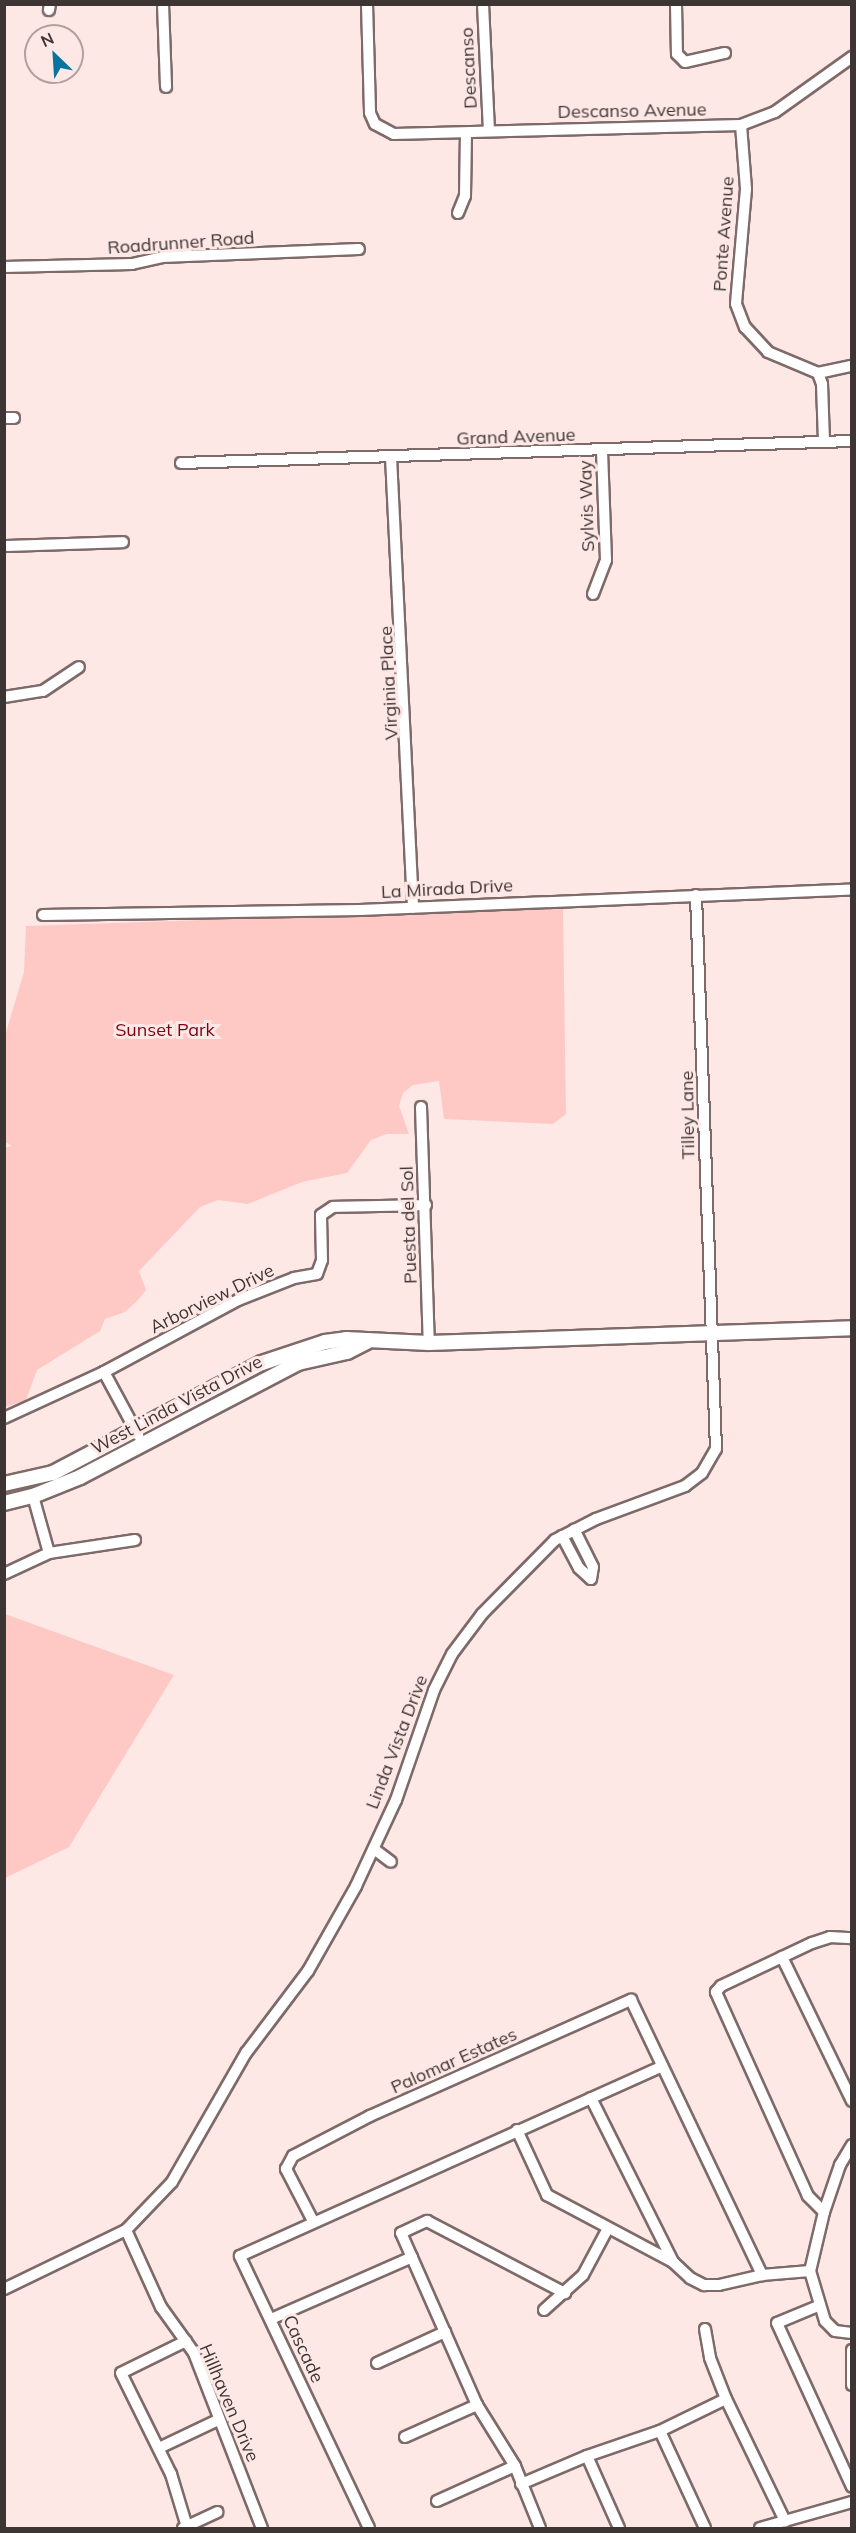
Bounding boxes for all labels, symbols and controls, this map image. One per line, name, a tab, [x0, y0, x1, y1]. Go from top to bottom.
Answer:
north arrow	[24, 24, 84, 84]
street label: Descanso	[456, 27, 482, 109]
text: N	[38, 28, 57, 51]
street label: Descanso Avenue	[557, 99, 707, 123]
street label: Ponte Avenue	[709, 176, 739, 292]
street label: Roadrunner Road	[107, 227, 255, 259]
street label: Grand Avenue	[456, 424, 576, 450]
street label: Sylvis Way	[575, 460, 599, 552]
street label: Virginia Place	[375, 625, 403, 741]
street label: La Mirada Drive	[380, 875, 514, 903]
park label: Sunset Park	[115, 1019, 215, 1041]
street label: Tilley Lane	[676, 1071, 700, 1159]
street label: Puesta del Sol	[396, 1166, 422, 1284]
street label: Arborview Drive	[146, 1260, 278, 1338]
street label: West Linda Vista Drive	[88, 1351, 266, 1459]
street label: Linda Vista Drive	[361, 1672, 433, 1812]
street label: Palomar Estates	[388, 2024, 520, 2098]
street label: Cascade	[278, 2312, 328, 2386]
street label: Hillhaven Drive	[194, 2341, 264, 2465]

